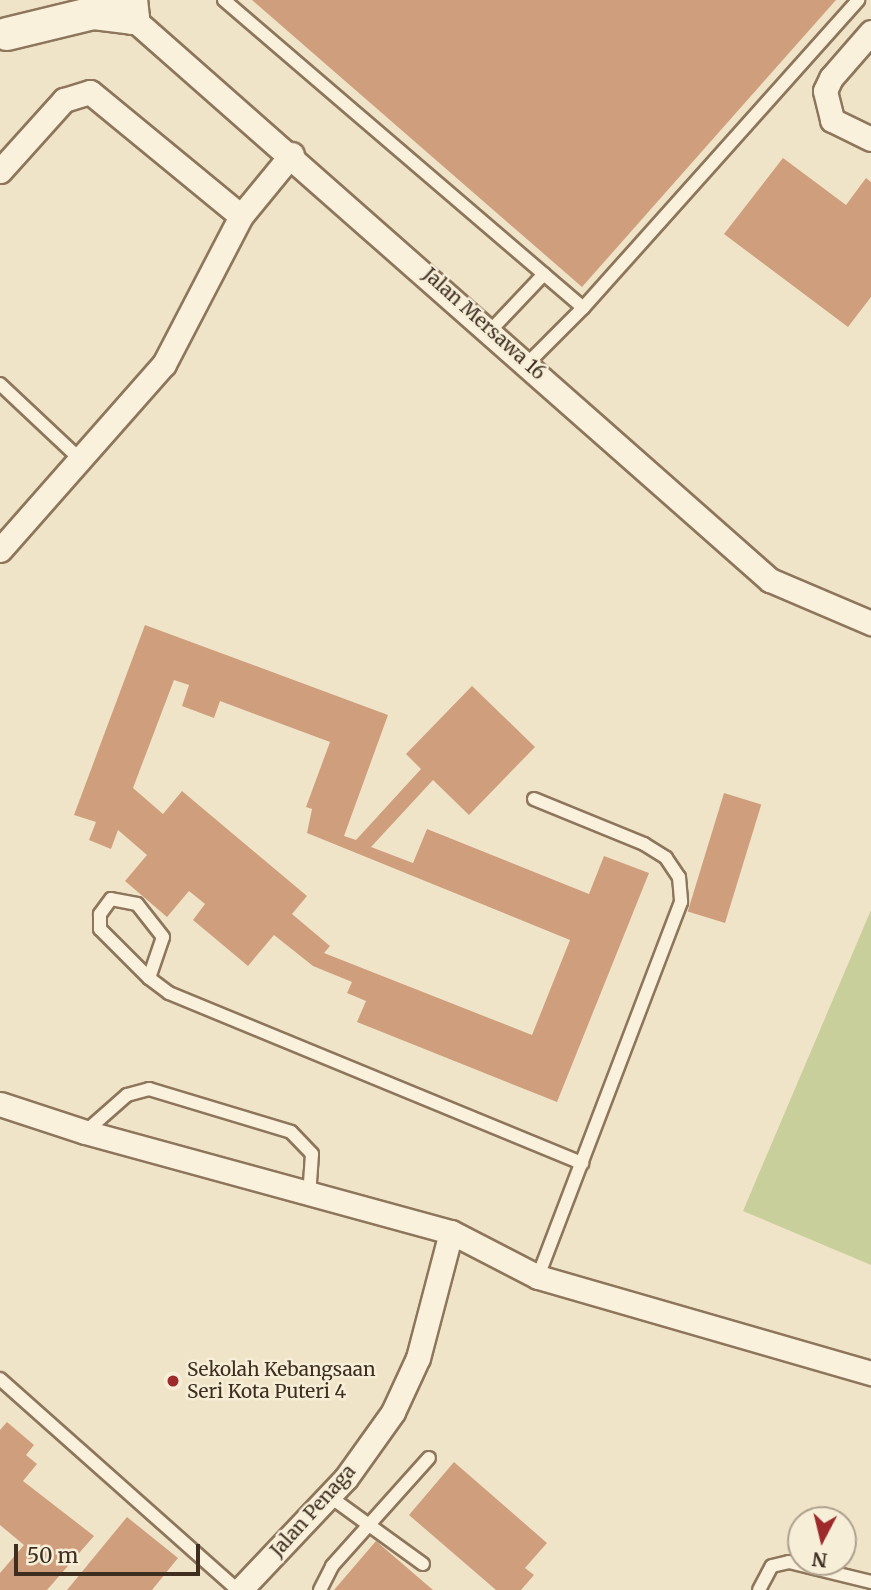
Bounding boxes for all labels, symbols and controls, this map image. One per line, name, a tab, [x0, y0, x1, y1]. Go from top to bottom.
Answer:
street label: Jalan Mersawa 16	[418, 263, 550, 385]
place label: Sekolah Kebangsaan Seri Kota Puteri 4	[187, 1359, 376, 1403]
marker: Sekolah Kebangsaan Seri Kota Puteri 4	[165, 1373, 181, 1389]
street label: Jalan Penaga	[266, 1460, 360, 1562]
north arrow	[787, 1506, 857, 1576]
scale bar	[18, 1530, 203, 1574]
text: 50 m	[27, 1542, 78, 1569]
text: N	[811, 1547, 829, 1573]

